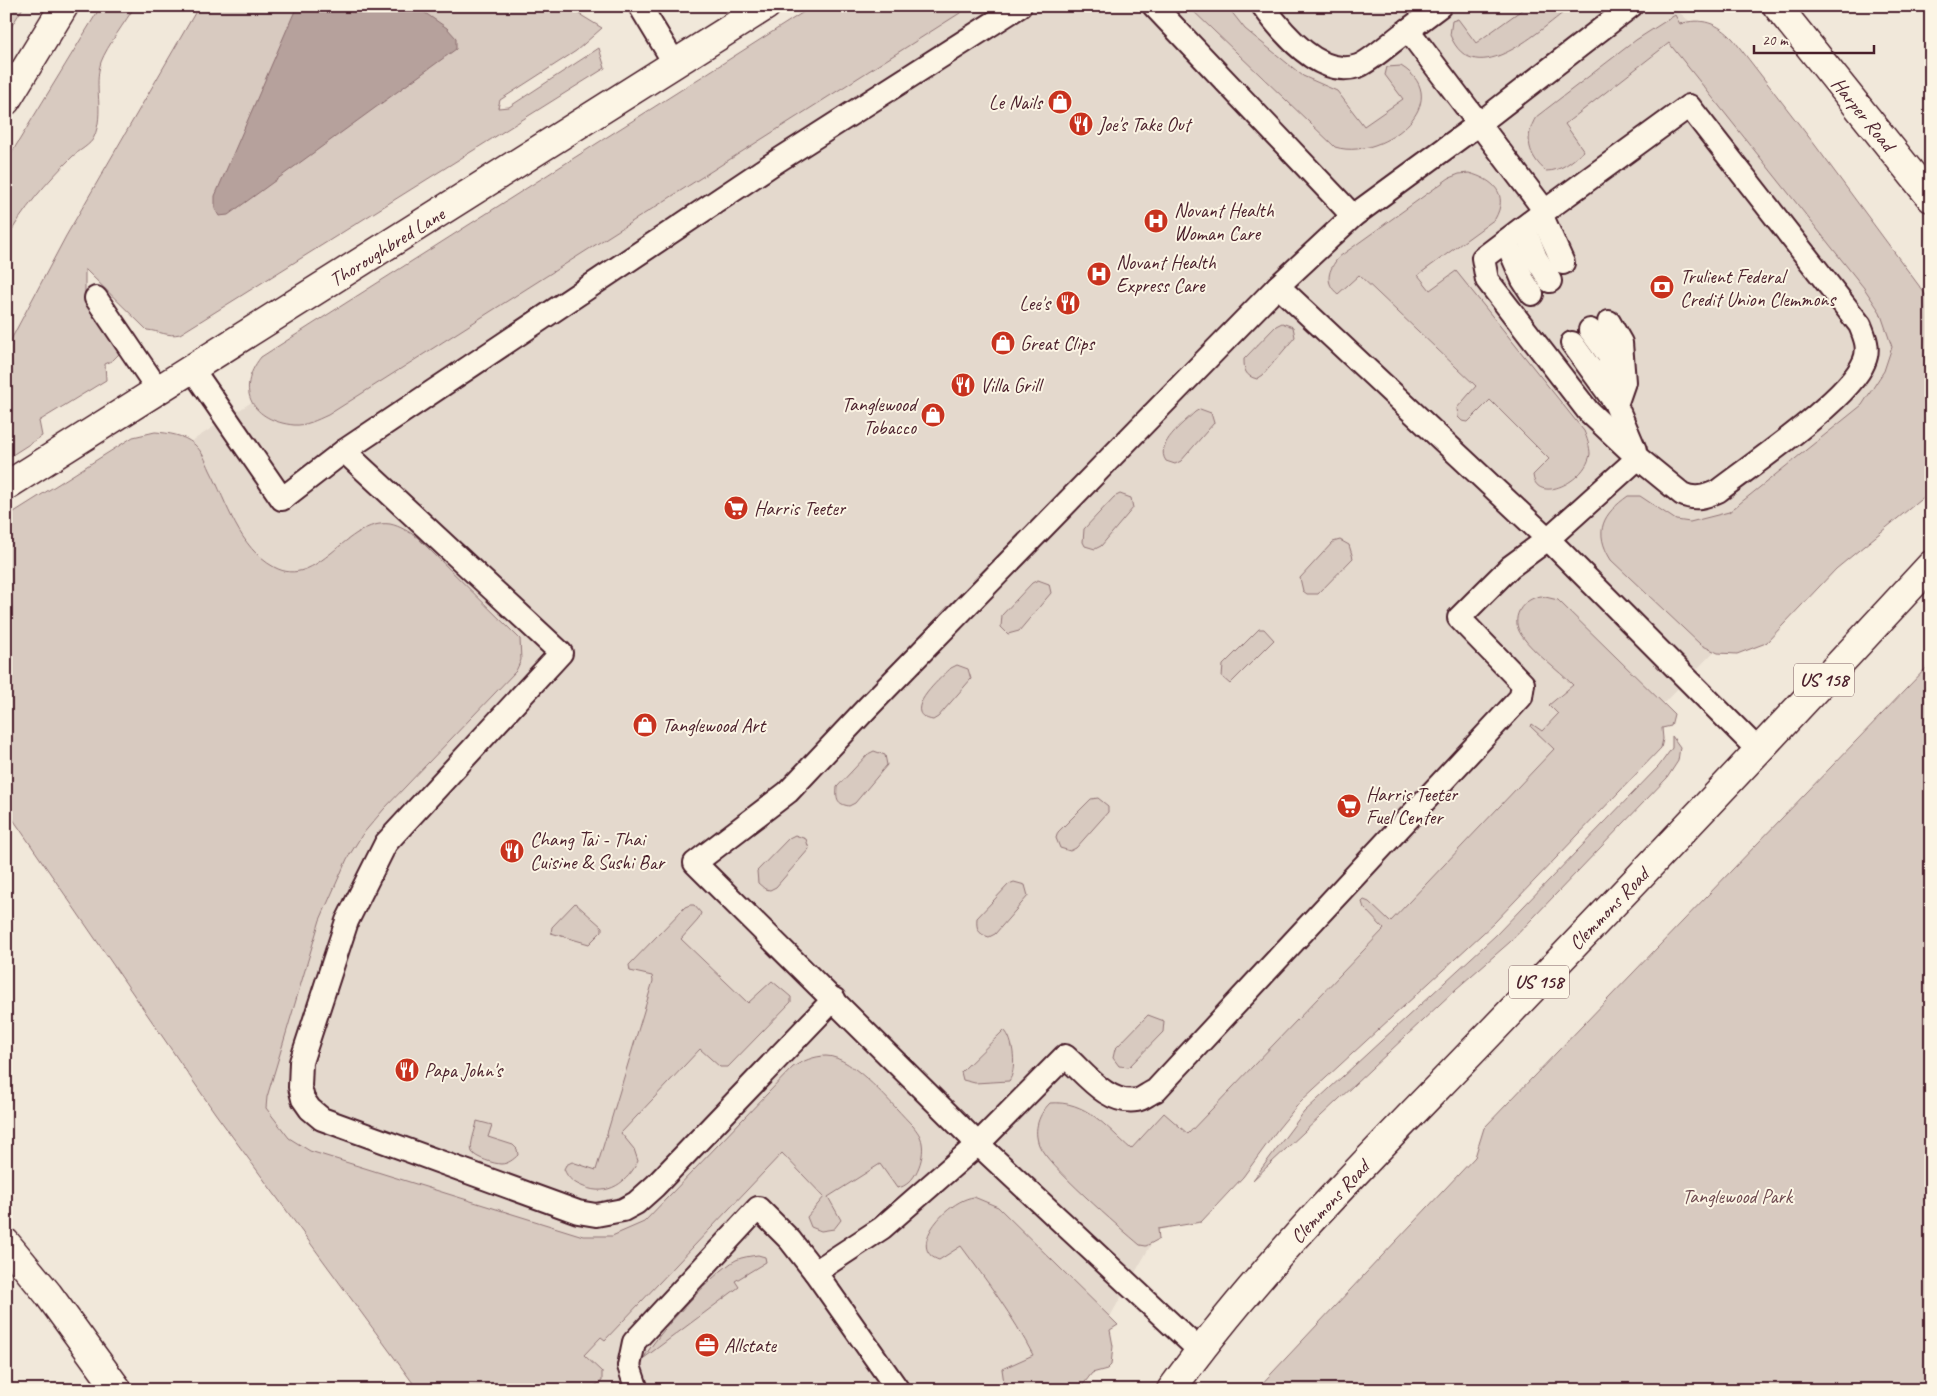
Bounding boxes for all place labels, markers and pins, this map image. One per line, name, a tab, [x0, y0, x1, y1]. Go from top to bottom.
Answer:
shop icon: Le Nails	[1047, 89, 1073, 115]
place label: Le Nails	[989, 90, 1044, 115]
restaurant icon: Joe's Take Out	[1068, 111, 1094, 137]
place label: Joe's Take Out	[1097, 112, 1194, 137]
place label: Novant Health Woman Care	[1174, 198, 1275, 246]
hospital icon: Novant Health Woman Care	[1143, 208, 1169, 234]
place label: Novant Health Express Care	[1116, 250, 1217, 298]
hospital icon: Novant Health Express Care	[1086, 261, 1112, 287]
place label: Trulient Federal Credit Union Clemmons	[1680, 264, 1837, 312]
bank icon: Trulient Federal Credit Union Clemmons	[1649, 274, 1675, 300]
restaurant icon: Lee's	[1055, 290, 1081, 316]
place label: Lee's	[1019, 291, 1052, 316]
shop icon: Great Clips	[990, 330, 1016, 356]
place label: Great Clips	[1020, 331, 1096, 356]
restaurant icon: Villa Grill	[950, 372, 976, 398]
place label: Villa Grill	[980, 373, 1044, 398]
place label: Tanglewood Tobacco	[842, 392, 919, 440]
shop icon: Tanglewood Tobacco	[920, 402, 946, 428]
supermarket icon: Harris Teeter	[723, 495, 749, 521]
place label: Harris Teeter	[754, 496, 847, 521]
shop icon: Tanglewood Art	[632, 712, 658, 738]
place label: Tanglewood Art	[662, 713, 767, 738]
place label: Harris Teeter Fuel Center	[1366, 782, 1459, 830]
supermarket icon: Harris Teeter Fuel Center	[1336, 793, 1362, 819]
place label: Chang Tai - Thai Cuisine & Sushi Bar	[530, 827, 666, 875]
restaurant icon: Chang Tai - Thai Cuisine & Sushi Bar	[499, 838, 525, 864]
restaurant icon: Papa John's	[394, 1057, 420, 1083]
place label: Papa John's	[424, 1058, 504, 1083]
office icon: Allstate	[694, 1332, 720, 1358]
place label: Allstate	[724, 1333, 778, 1358]

